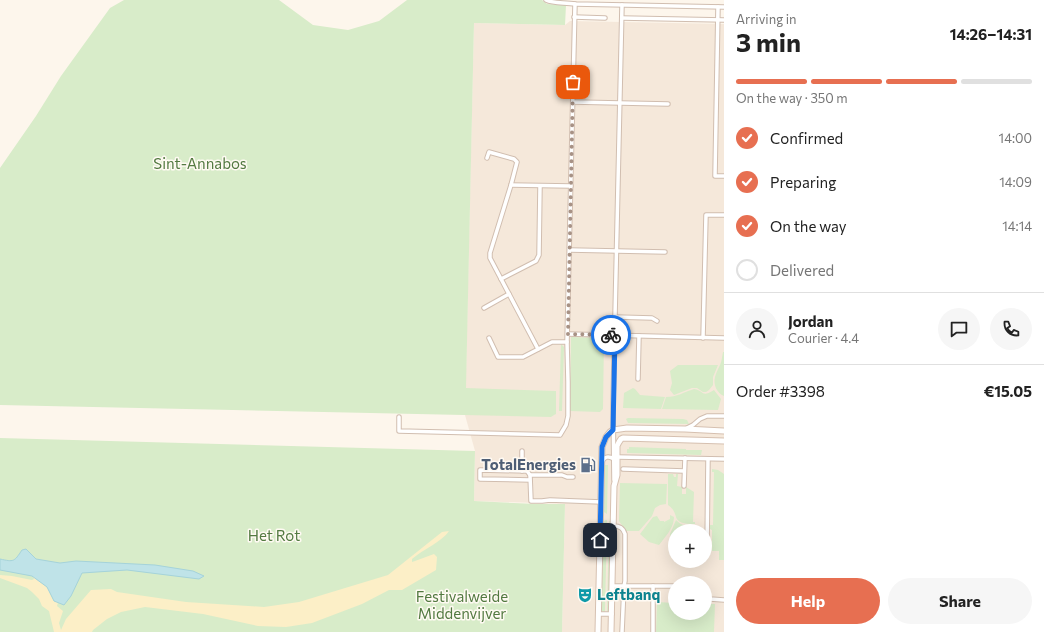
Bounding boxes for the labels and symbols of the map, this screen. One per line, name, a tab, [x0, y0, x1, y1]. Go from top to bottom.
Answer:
pin	[556, 65, 590, 99]
park label: Sint-Annabos	[153, 154, 247, 172]
courier	[591, 315, 631, 355]
place label: TotalEnergies	[481, 455, 576, 473]
fuel station icon: TotalEnergies	[579, 456, 597, 474]
pin	[583, 523, 617, 557]
park label: Het Rot	[248, 526, 300, 544]
place label: Leftbanq	[597, 585, 660, 603]
theatre icon: Leftbanq	[576, 586, 594, 604]
park label: Festivalweide Middenvijver	[416, 587, 508, 622]

